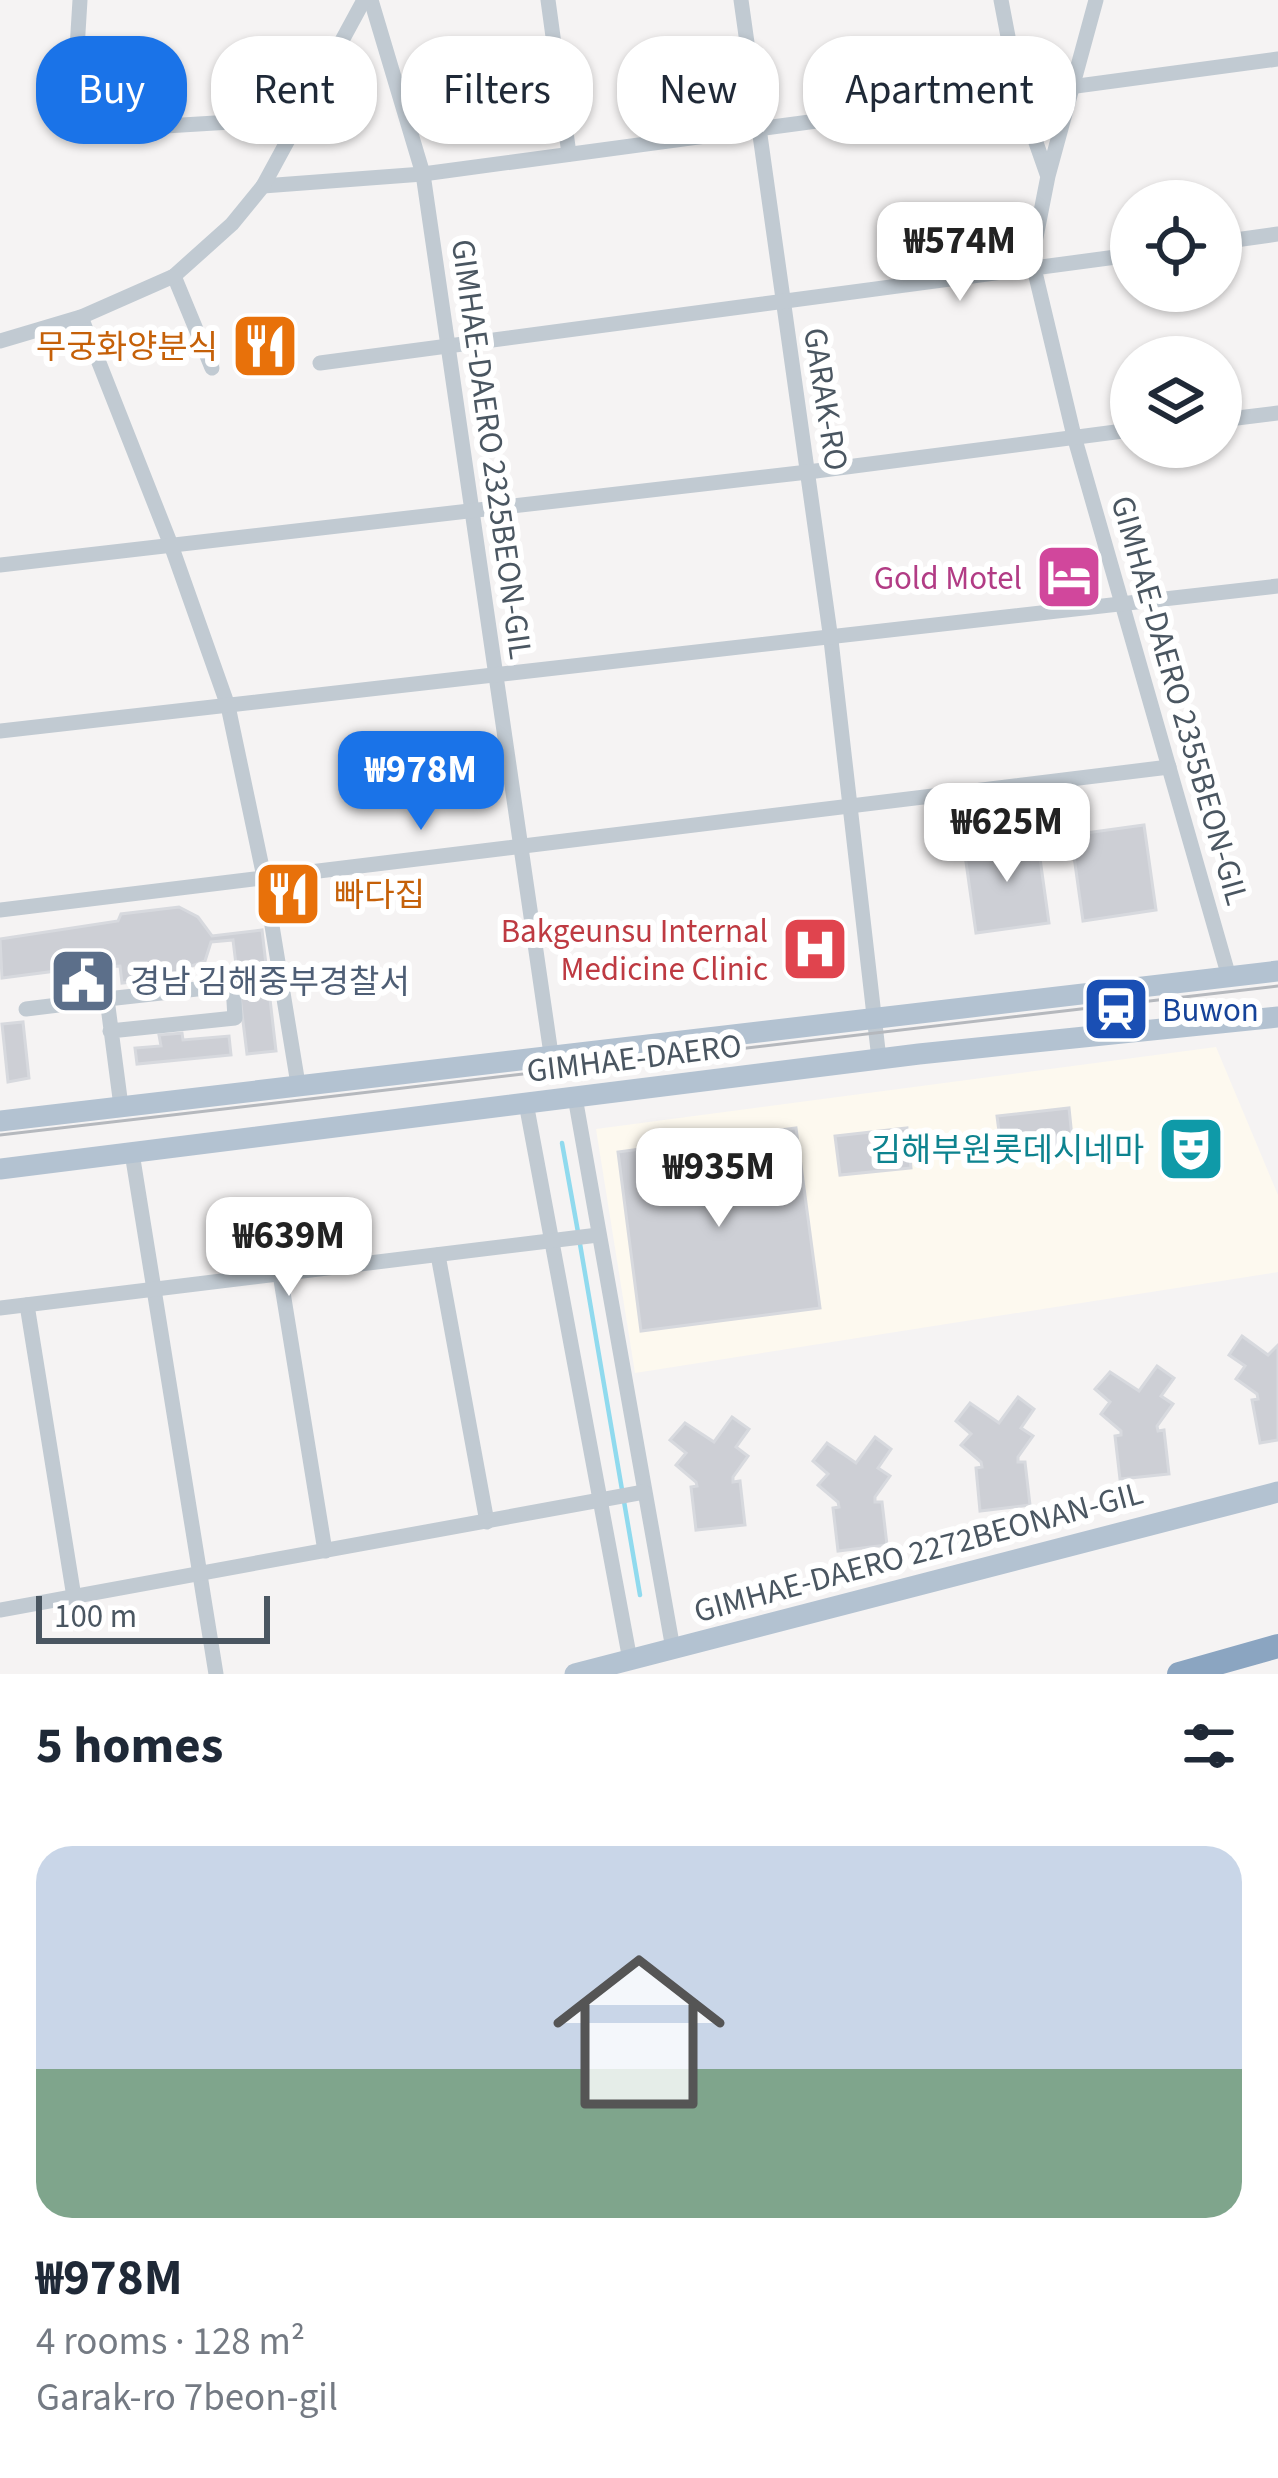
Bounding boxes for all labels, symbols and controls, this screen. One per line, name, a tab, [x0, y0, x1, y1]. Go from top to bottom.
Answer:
chip: Buy	[36, 36, 187, 144]
chip: Rent	[211, 36, 377, 144]
chip: Filters	[401, 36, 593, 144]
chip: New	[617, 36, 779, 144]
chip: Apartment	[803, 36, 1076, 144]
map controls	[1110, 180, 1242, 468]
button: locate	[1110, 180, 1242, 312]
pin: ₩574M	[876, 202, 1044, 304]
text: ₩574M	[904, 213, 1016, 269]
street label: GIMHAE-DAERO 2325BEON-GIL	[439, 236, 544, 662]
restaurant icon: 무궁화양분식	[230, 311, 300, 381]
place label: 무궁화양분식	[36, 324, 218, 371]
street label: GARAK-RO	[791, 325, 860, 474]
button: layers	[1110, 336, 1242, 468]
street label: GIMHAE-DAERO 2355BEON-GIL	[1099, 490, 1261, 911]
hotel icon: Gold Motel	[1034, 542, 1104, 612]
place label: Gold Motel	[874, 555, 1022, 602]
pin: ₩978M	[337, 731, 505, 833]
text: ₩978M	[365, 742, 477, 798]
pin: ₩625M	[923, 783, 1091, 885]
text: ₩625M	[951, 794, 1063, 850]
restaurant icon: 빠다집	[253, 859, 323, 929]
place label: 빠다집	[334, 872, 425, 919]
place label: Bakgeunsu Internal Medicine Clinic	[501, 908, 768, 993]
hospital icon: Bakgeunsu Internal Medicine Clinic	[780, 914, 850, 984]
public building icon: 경남 김해중부경찰서	[48, 946, 118, 1016]
place label: 경남 김해중부경찰서	[130, 959, 410, 1006]
station icon: Buwon	[1081, 974, 1151, 1044]
place label: Buwon	[1162, 987, 1259, 1034]
street label: GIMHAE-DAERO	[524, 1022, 744, 1095]
theatre icon: 김해부원롯데시네마	[1156, 1114, 1226, 1184]
place label: 김해부원롯데시네마	[871, 1127, 1144, 1174]
pin: ₩935M	[635, 1128, 803, 1230]
text: ₩935M	[663, 1139, 775, 1195]
pin: ₩639M	[205, 1197, 373, 1299]
text: ₩639M	[233, 1208, 345, 1264]
street label: GIMHAE-DAERO 2272BEONAN-GIL	[689, 1470, 1148, 1635]
scale bar	[36, 1590, 270, 1643]
text: 100 m	[54, 1593, 137, 1640]
text: 5 homes	[36, 1710, 223, 1782]
icon: filters	[1176, 1713, 1242, 1779]
icon: home	[531, 1924, 747, 2140]
text: ₩978M	[36, 2242, 183, 2314]
text: 4 rooms · 128 m²	[36, 2314, 305, 2370]
text: Garak-ro 7beon-gil	[36, 2370, 338, 2426]

